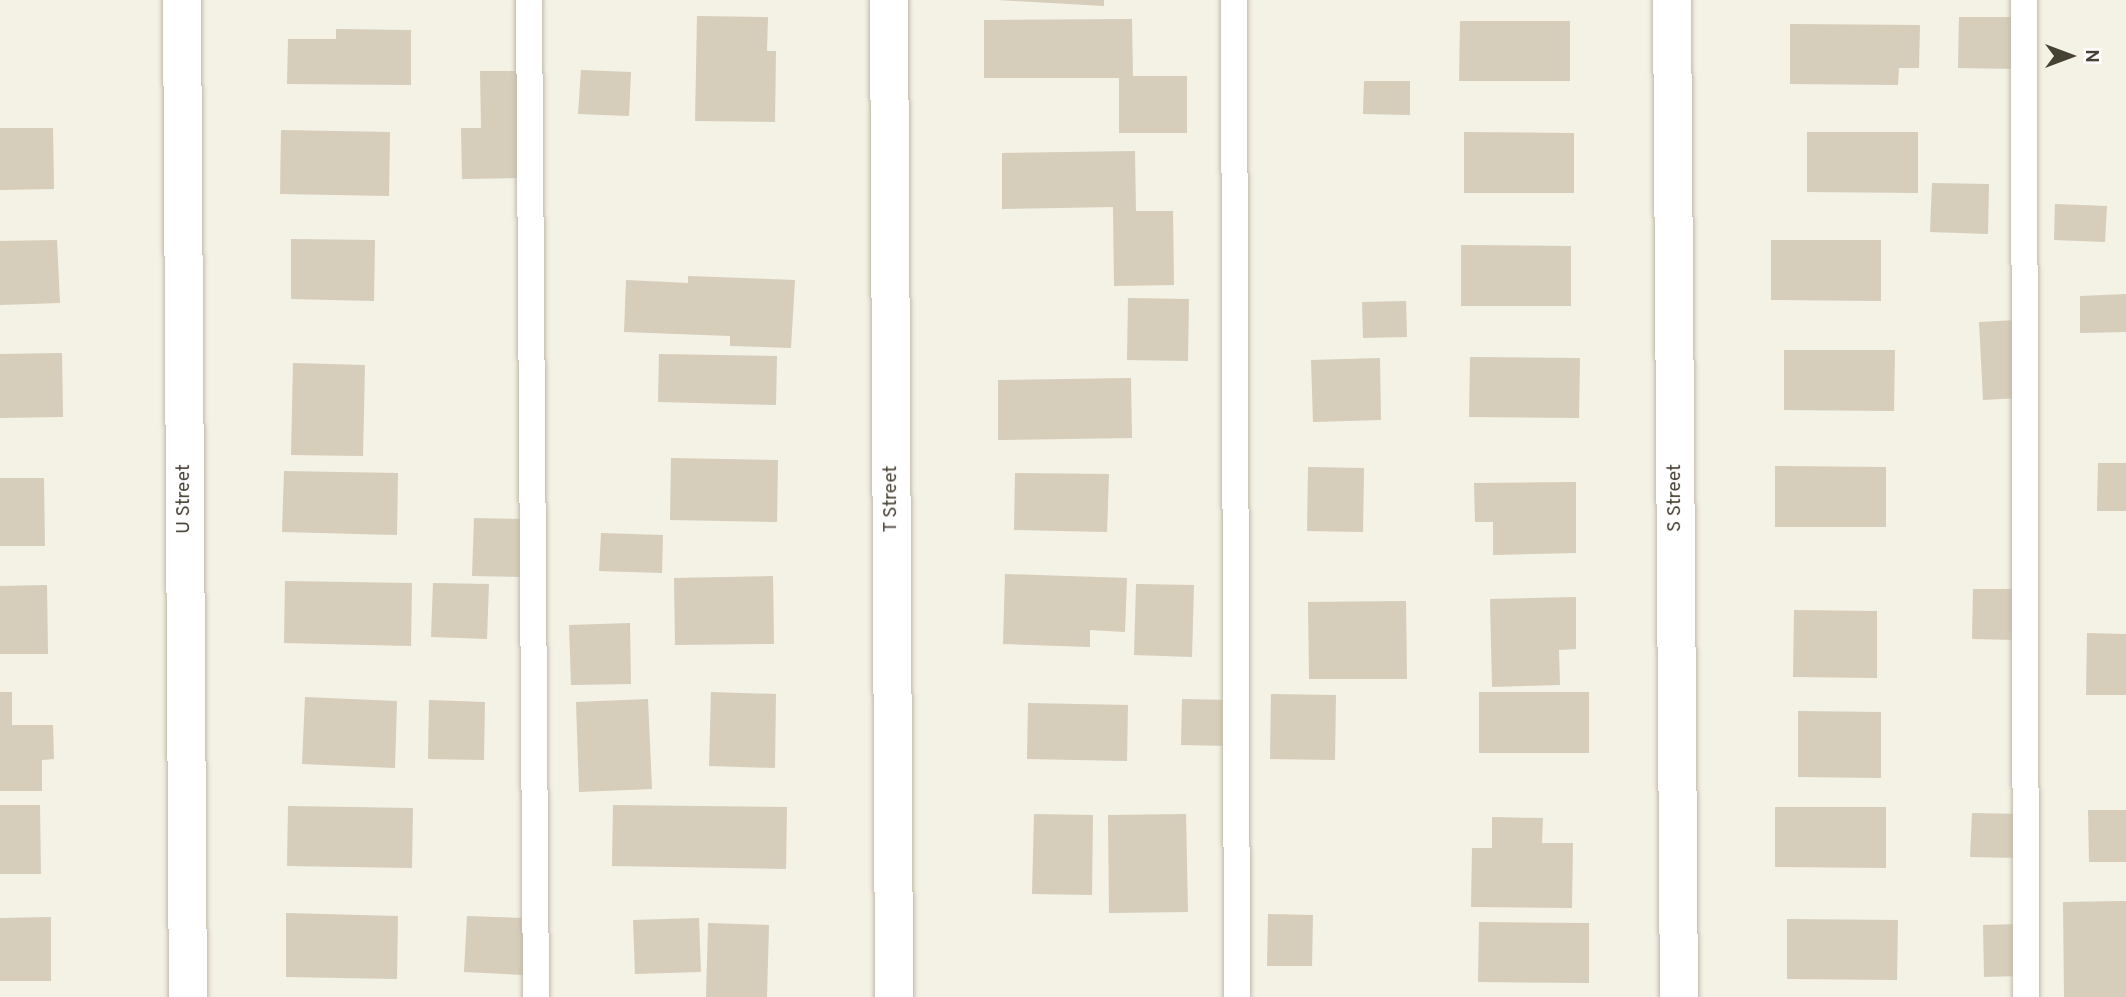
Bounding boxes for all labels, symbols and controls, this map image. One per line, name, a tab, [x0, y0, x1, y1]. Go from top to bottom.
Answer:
north arrow	[2035, 21, 2105, 91]
text: N	[2079, 49, 2103, 63]
street label: U Street	[174, 464, 196, 534]
street label: S Street	[1665, 464, 1687, 532]
street label: T Street	[881, 465, 903, 533]

